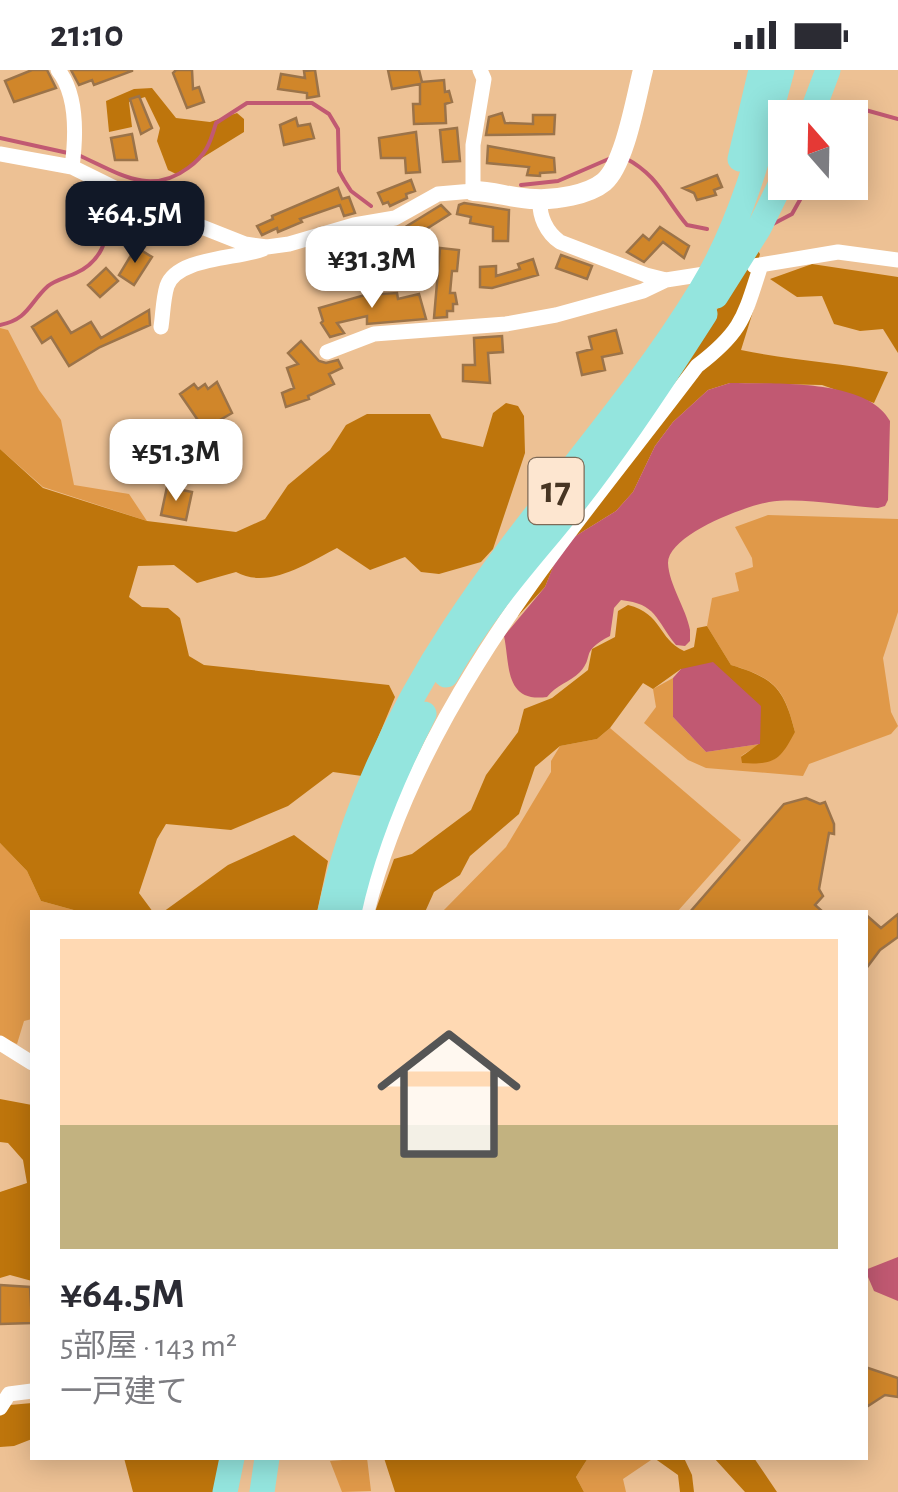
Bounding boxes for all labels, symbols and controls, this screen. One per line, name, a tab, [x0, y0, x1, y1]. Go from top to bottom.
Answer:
text: 21:10	[50, 16, 124, 54]
north arrow	[768, 100, 868, 200]
map controls	[768, 100, 868, 200]
pin: ¥64.5M	[54, 181, 216, 266]
text: ¥64.5M	[87, 197, 183, 229]
pin: ¥31.3M	[291, 226, 453, 311]
text: ¥31.3M	[328, 242, 416, 274]
pin: ¥51.3M	[95, 419, 257, 504]
text: ¥51.3M	[132, 435, 220, 467]
road number: 17	[528, 458, 584, 524]
icon: home	[359, 1004, 539, 1184]
text: ¥64.5M	[60, 1273, 185, 1315]
text: 5部屋 · 143 m²	[60, 1330, 237, 1362]
text: 一戸建て	[60, 1376, 188, 1408]

